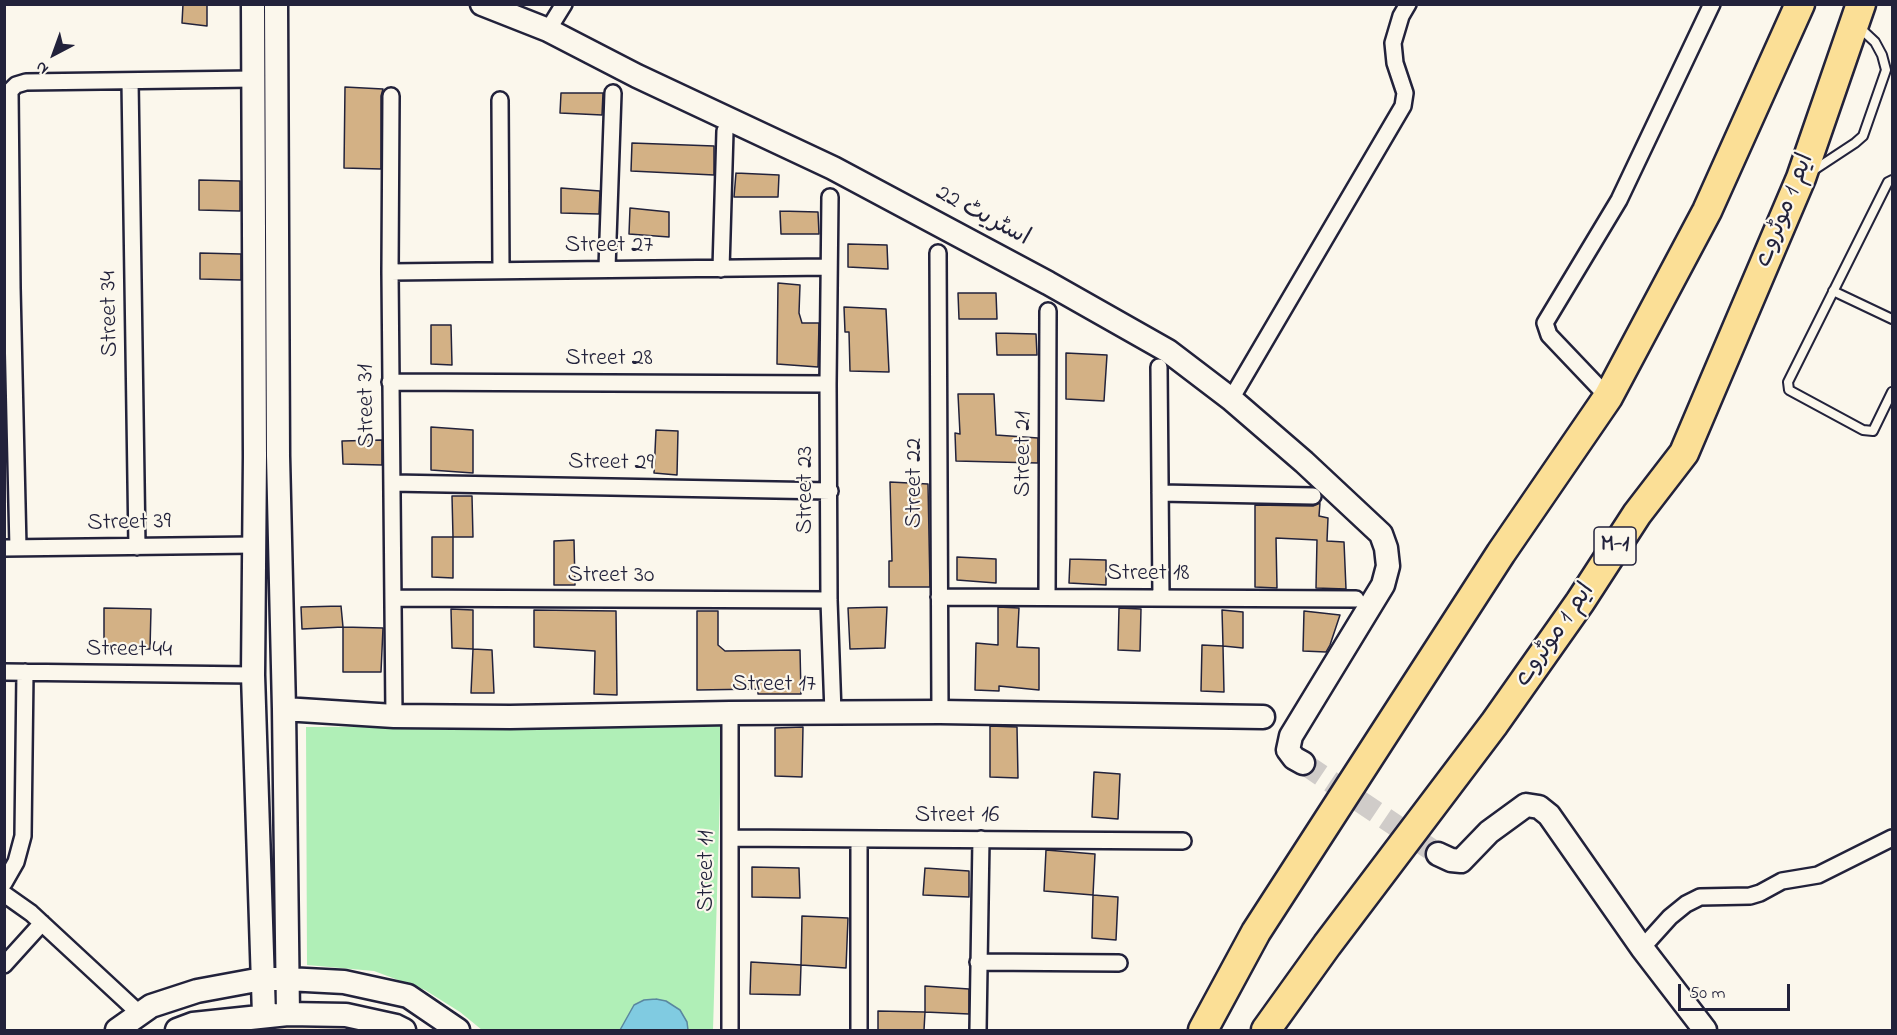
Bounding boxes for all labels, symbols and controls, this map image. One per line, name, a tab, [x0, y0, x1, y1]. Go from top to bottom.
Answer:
north arrow	[24, 24, 84, 84]
text: N	[30, 55, 54, 80]
street label: ایم 1 موٹروے	[1750, 150, 1822, 272]
street label: اسٹریٹ 22	[930, 180, 1034, 254]
street label: Street 27	[565, 233, 653, 261]
street label: Street 34	[96, 271, 126, 357]
street label: Street 28	[565, 346, 653, 374]
street label: Street 31	[353, 364, 383, 448]
street label: Street 21	[1011, 411, 1039, 497]
street label: Street 22	[902, 438, 930, 528]
street label: Street 23	[793, 446, 821, 534]
street label: Street 29	[568, 449, 654, 479]
street label: Street 39	[87, 509, 171, 539]
road number: M-1	[1594, 527, 1636, 565]
street label: Street 18	[1106, 561, 1190, 589]
street label: Street 30	[568, 563, 654, 591]
street label: ایم 1 موٹروے	[1510, 578, 1602, 694]
street label: Street 44	[86, 636, 172, 666]
street label: Street 17	[732, 672, 816, 700]
street label: Street 16	[915, 803, 999, 831]
street label: Street 11	[694, 830, 722, 912]
scale bar	[1681, 972, 1794, 1010]
text: 50 m	[1689, 981, 1726, 1007]

